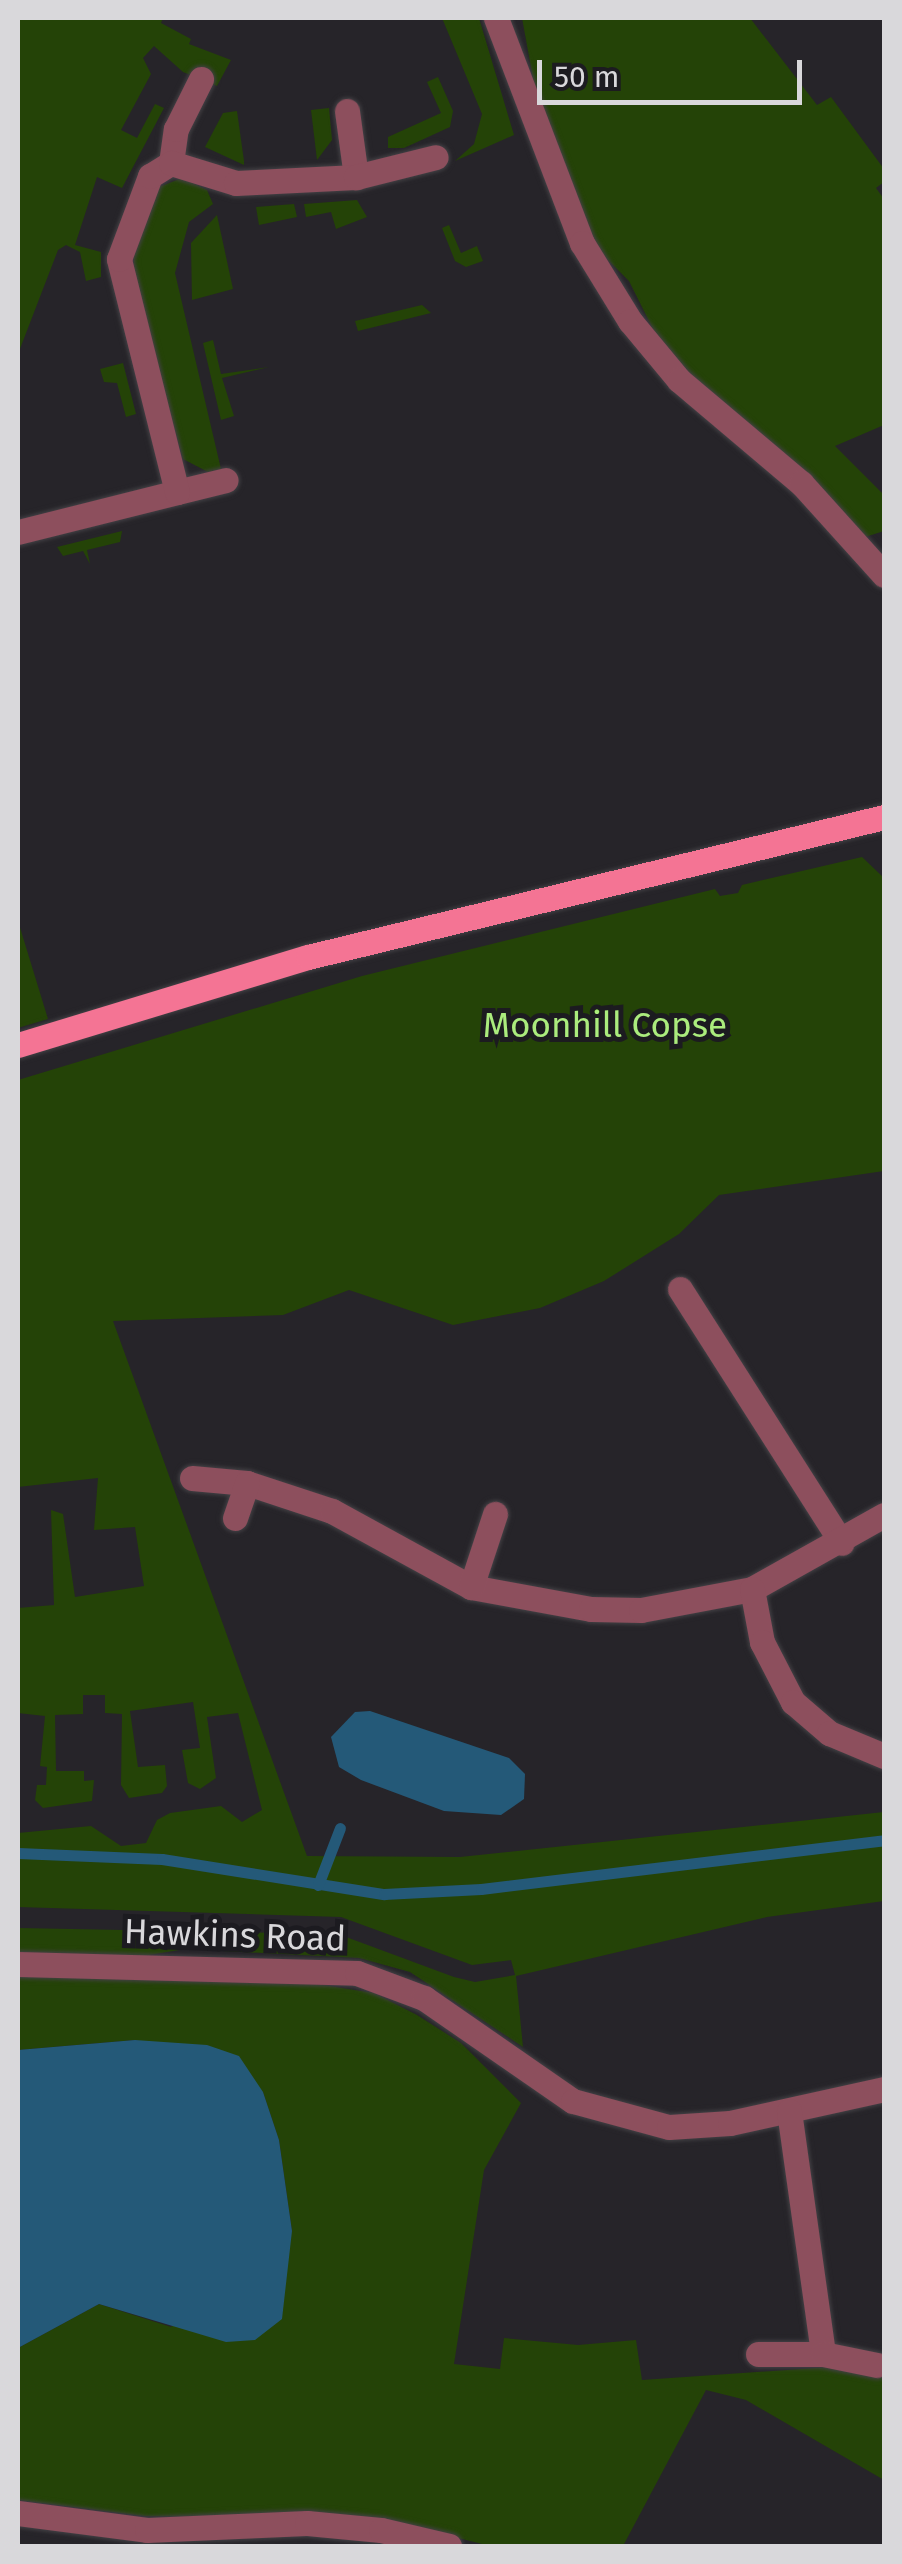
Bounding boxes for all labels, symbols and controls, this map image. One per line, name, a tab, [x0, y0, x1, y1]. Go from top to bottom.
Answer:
scale bar	[542, 40, 807, 102]
text: 50 m	[554, 59, 619, 95]
park label: Moonhill Copse	[483, 1004, 727, 1046]
street label: Hawkins Road	[123, 1910, 347, 1960]

